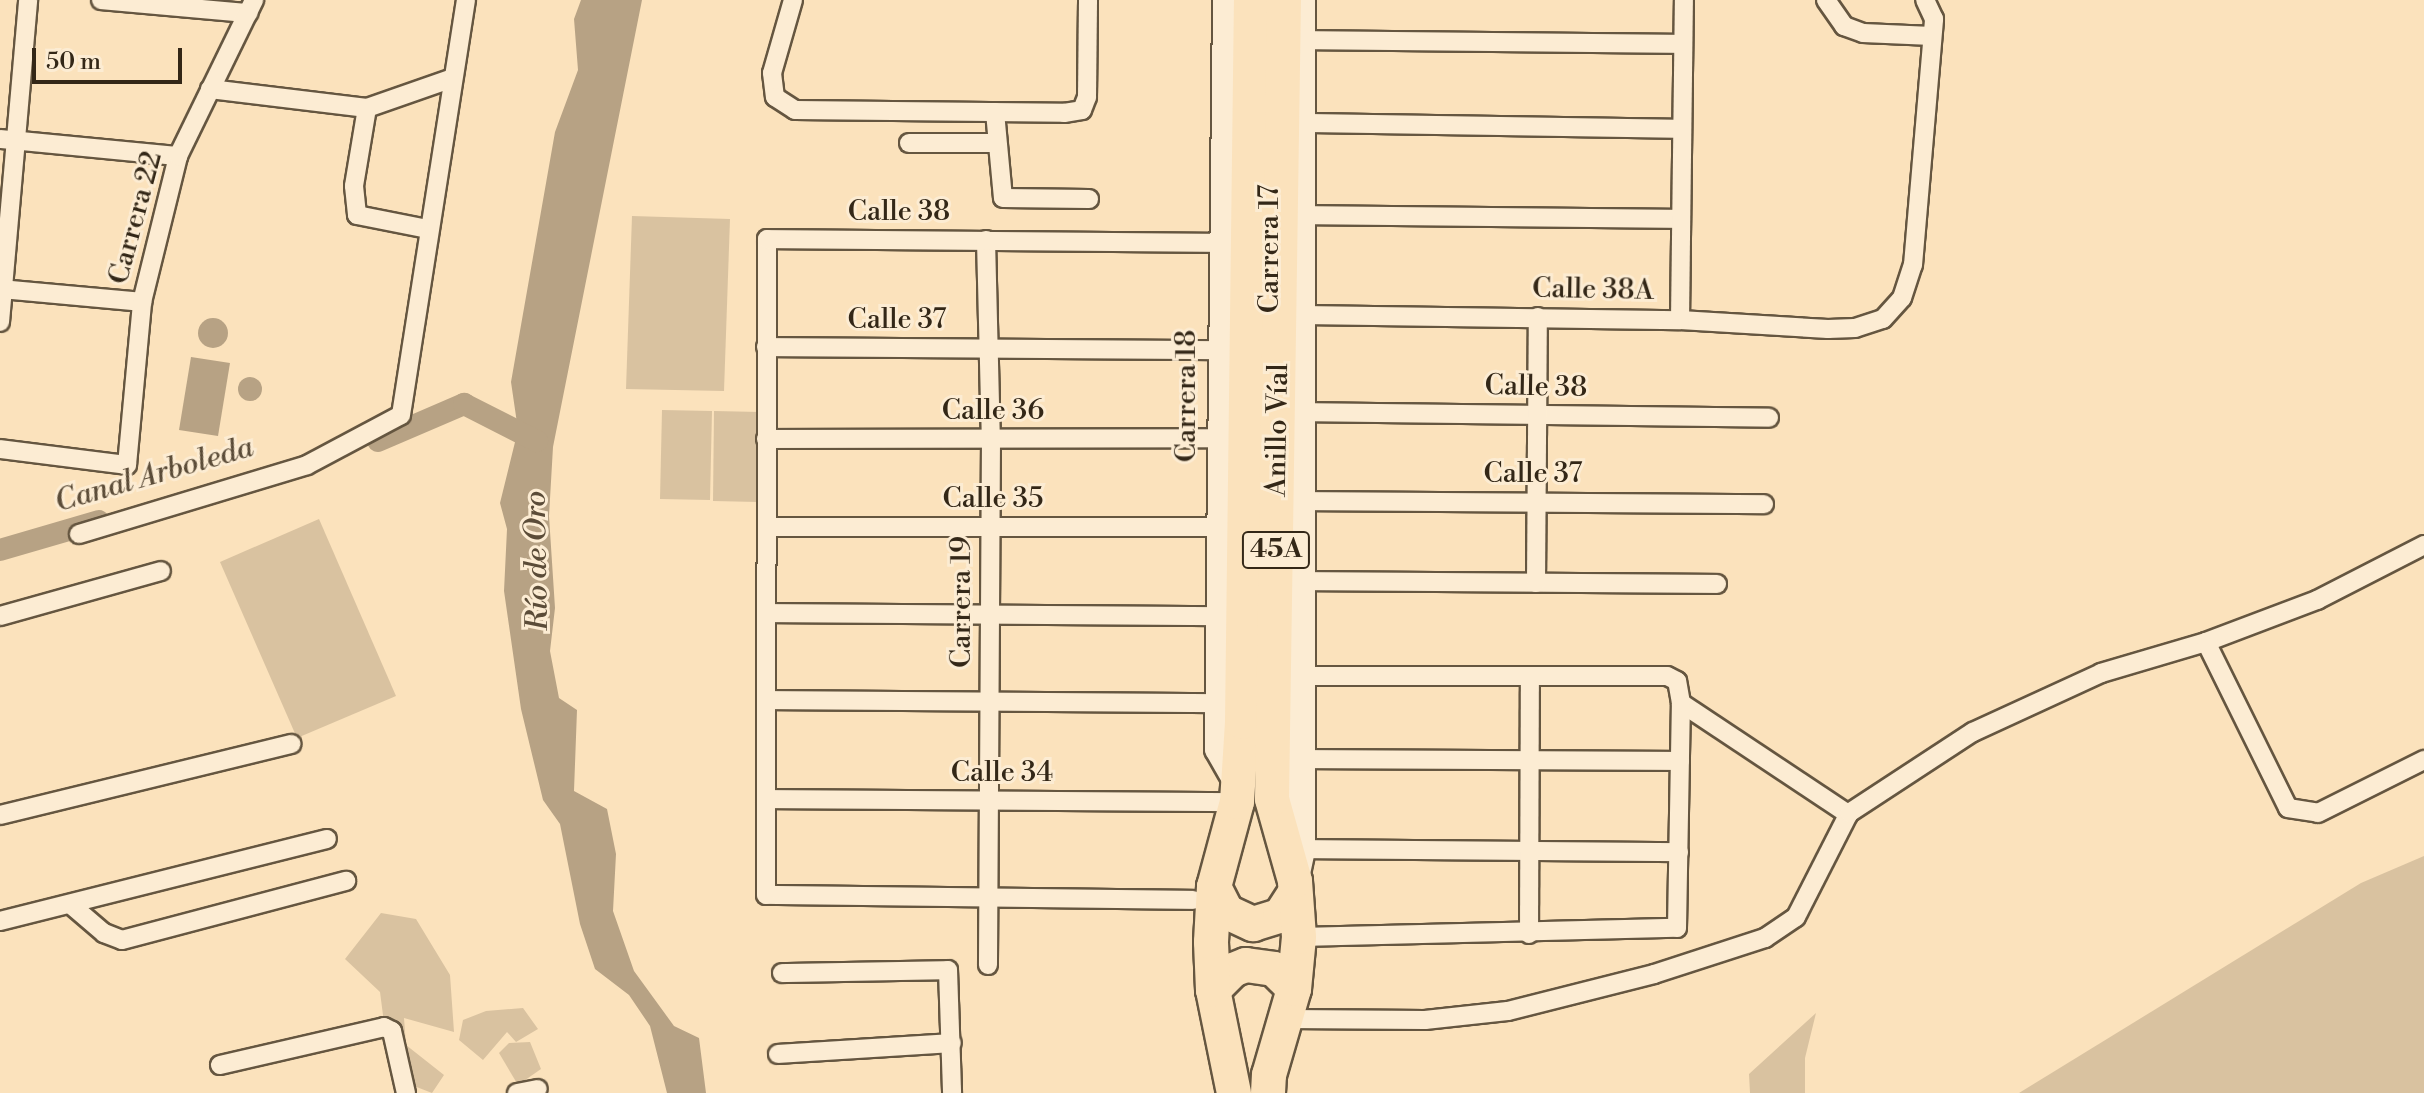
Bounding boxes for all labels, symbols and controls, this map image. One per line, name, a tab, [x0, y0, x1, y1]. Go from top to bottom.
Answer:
scale bar	[36, 32, 186, 82]
text: 50 m	[46, 47, 101, 77]
street label: Carrera 22	[102, 148, 170, 288]
street label: Carrera 17	[1253, 185, 1287, 313]
street label: Calle 38	[848, 195, 950, 229]
street label: Calle 38A	[1532, 272, 1654, 308]
street label: Calle 37	[848, 303, 946, 337]
street label: Carrera 18	[1170, 330, 1204, 462]
street label: Anillo Víal	[1260, 363, 1296, 497]
street label: Calle 38	[1484, 369, 1588, 405]
street label: Calle 36	[942, 394, 1044, 428]
water label: Canal Arboleda	[51, 429, 257, 521]
street label: Calle 37	[1484, 457, 1582, 491]
street label: Calle 35	[943, 482, 1043, 516]
water label: Río de Oro	[518, 491, 556, 631]
road number: 45A	[1240, 528, 1312, 572]
street label: Carrera 19	[945, 536, 979, 668]
street label: Calle 34	[951, 756, 1053, 790]

